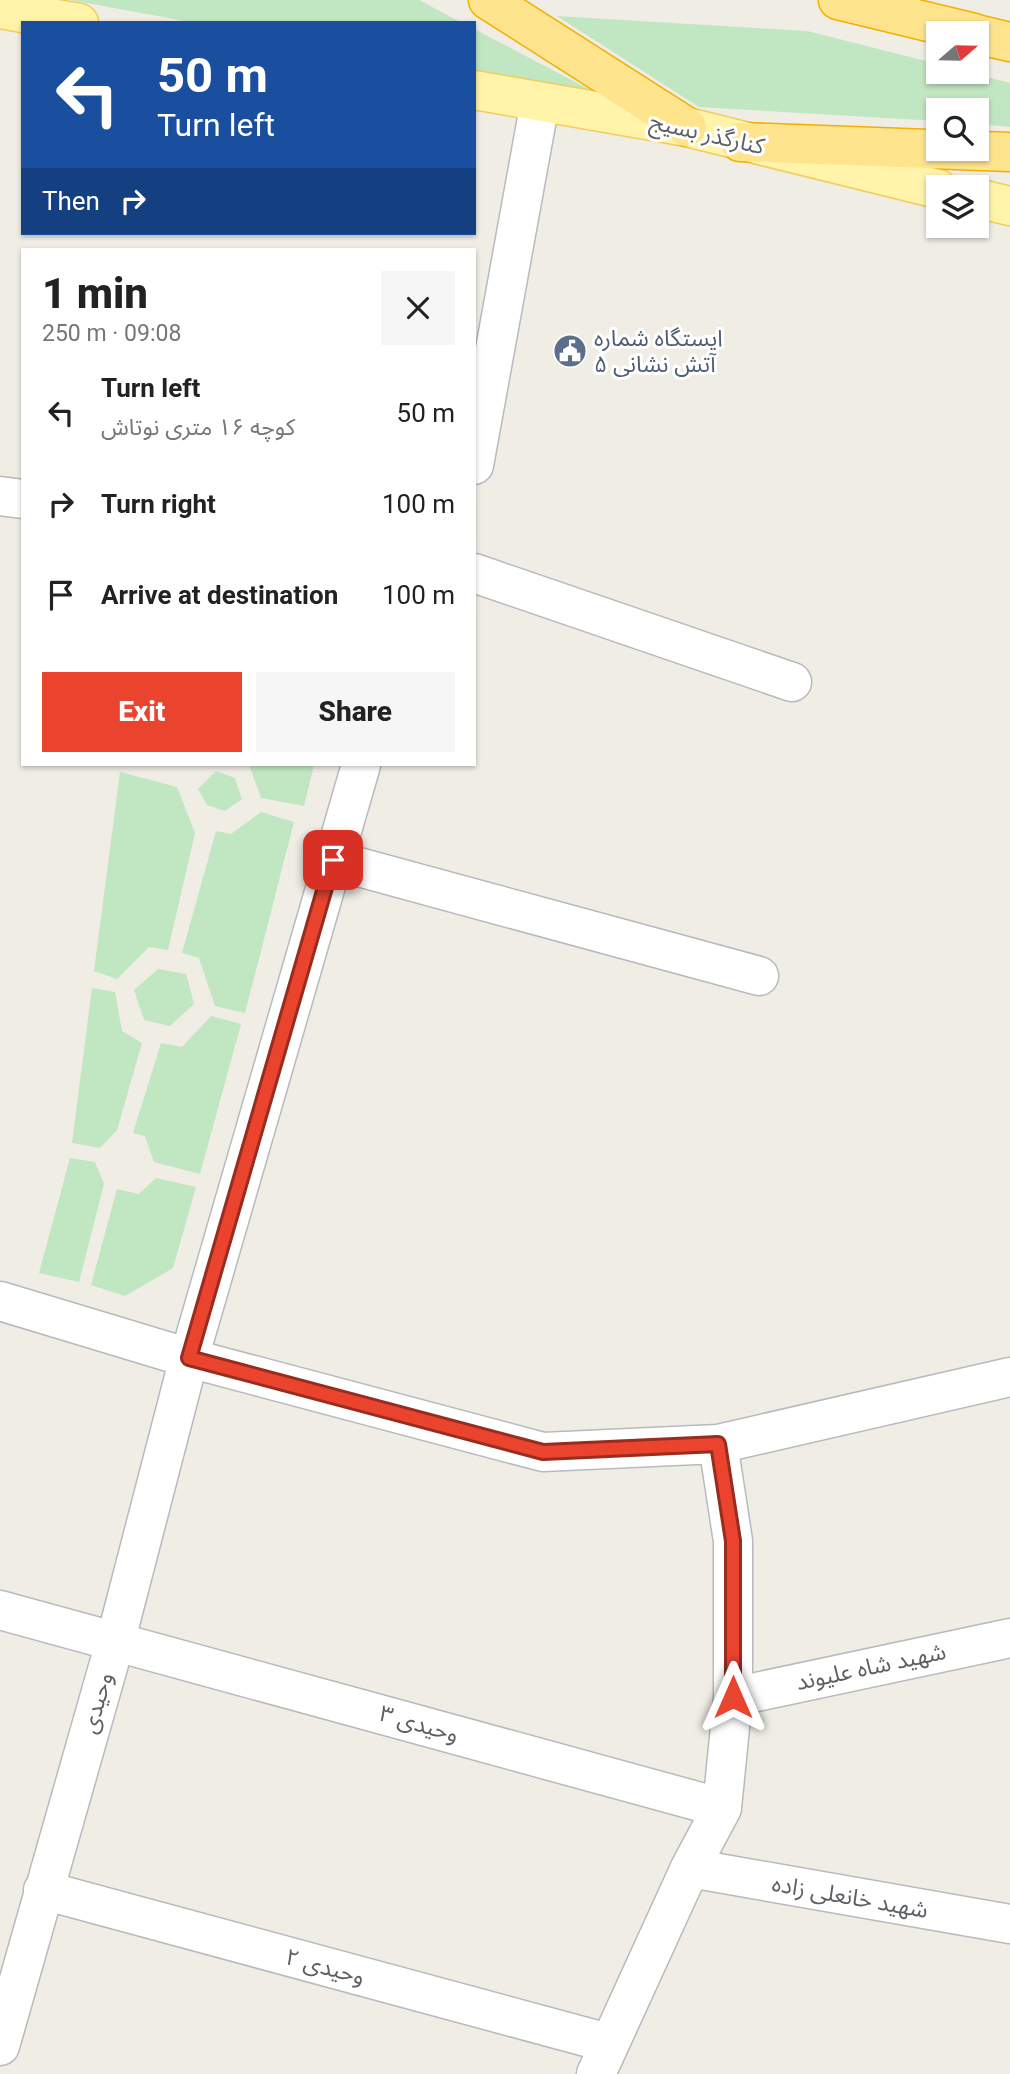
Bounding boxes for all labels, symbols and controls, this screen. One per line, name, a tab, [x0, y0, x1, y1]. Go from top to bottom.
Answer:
north arrow	[926, 21, 989, 84]
map controls	[926, 21, 989, 238]
text: 50 m	[157, 47, 268, 104]
icon: left	[42, 49, 133, 140]
button: search	[926, 98, 989, 161]
text: Turn left	[157, 106, 275, 144]
street label: کنارگذر بسیج	[646, 108, 767, 163]
button: layers	[926, 175, 989, 238]
icon: right	[114, 182, 152, 220]
text: Then	[42, 186, 100, 216]
text: 1 min	[42, 269, 148, 318]
button: close	[381, 271, 455, 345]
text: 250 m · 09:08	[42, 320, 181, 347]
place label: ایستگاه شماره ۵ آتش نشانی	[594, 325, 723, 378]
public building icon: ایستگاه شماره ۵ آتش نشانی	[551, 332, 589, 370]
text: Turn left	[101, 373, 200, 403]
icon: left	[42, 394, 80, 432]
text: 50 m	[397, 398, 455, 428]
text: کوچه ۱۶ متری نوتاش	[101, 414, 295, 441]
icon: right	[42, 485, 80, 523]
text: Turn right	[101, 489, 216, 519]
text: 100 m	[382, 489, 455, 519]
icon: arrive	[42, 576, 80, 614]
text: Arrive at destination	[101, 580, 338, 610]
text: 100 m	[382, 580, 455, 610]
button: Exit	[42, 672, 242, 752]
button: Share	[256, 672, 455, 752]
pin	[303, 830, 363, 890]
icon: arrive	[314, 841, 352, 879]
street label: شهید شاه علیوند	[794, 1638, 948, 1696]
position arrow	[696, 1660, 770, 1734]
street label: وحیدی	[75, 1669, 119, 1737]
street label: وحیدی ۳	[376, 1700, 462, 1748]
street label: شهید خانعلی زاده	[770, 1870, 930, 1924]
street label: وحیدی ۲	[282, 1943, 368, 1991]

